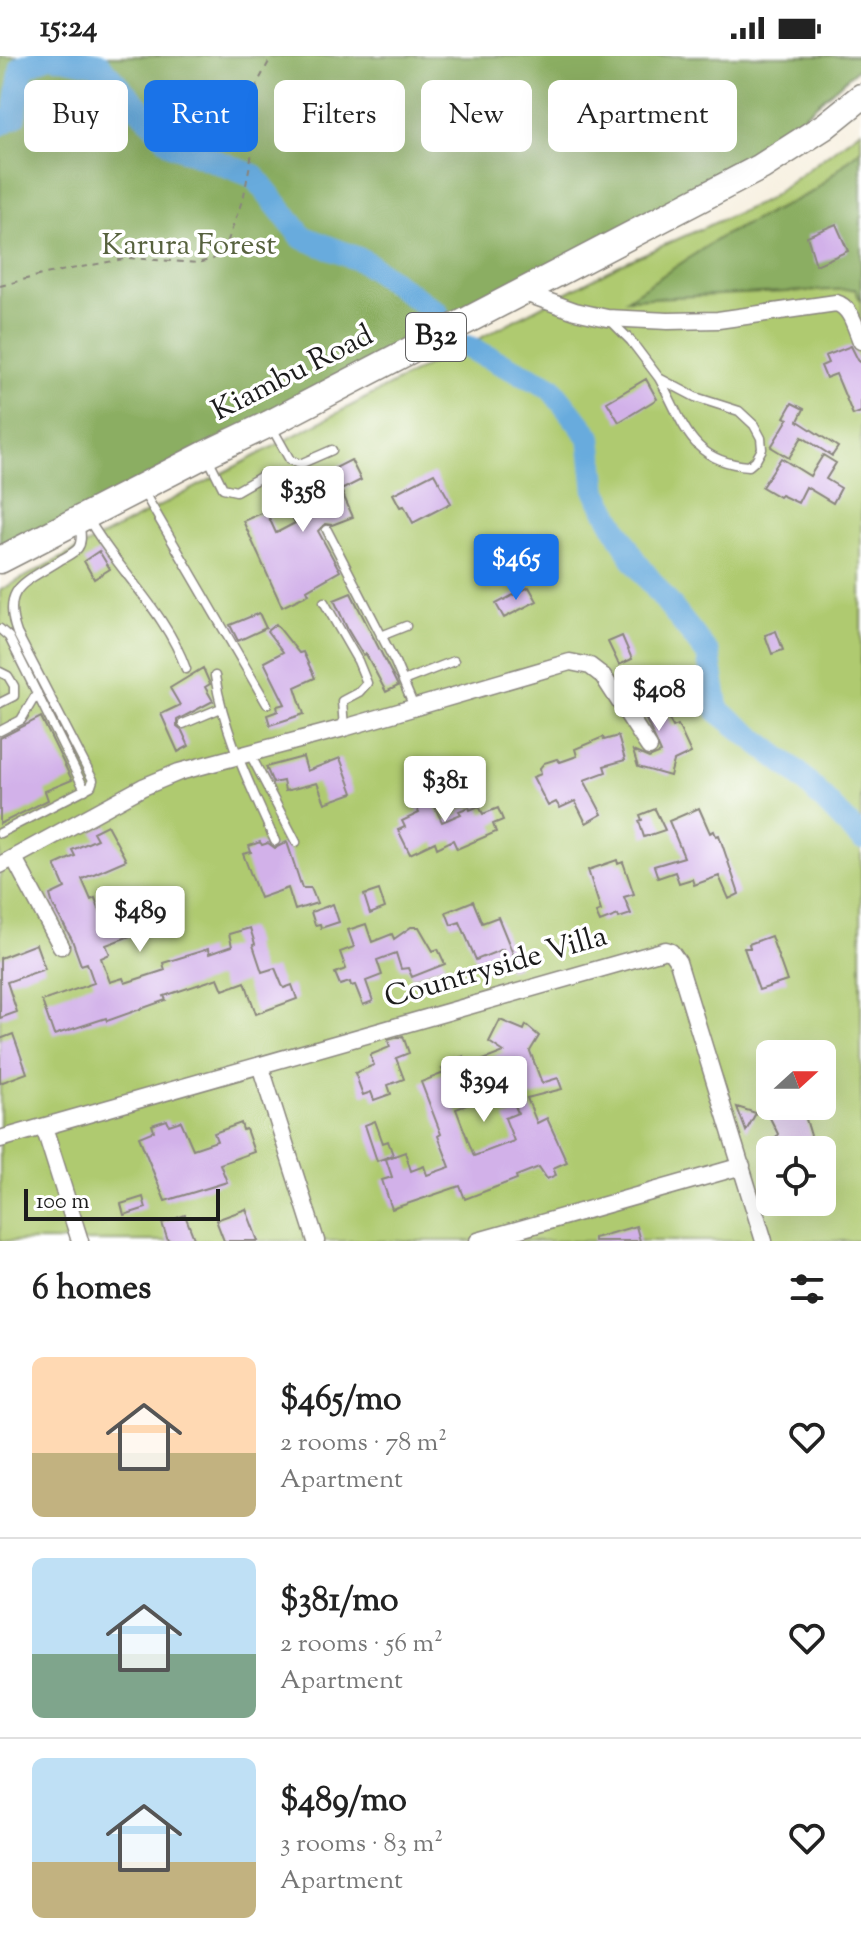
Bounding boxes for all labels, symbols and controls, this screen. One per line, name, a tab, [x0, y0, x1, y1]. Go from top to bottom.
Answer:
text: 15:24	[40, 7, 97, 50]
chip: Buy	[24, 80, 128, 152]
chip: Rent	[144, 80, 258, 152]
chip: Filters	[274, 80, 405, 152]
chip: New	[421, 80, 532, 152]
chip: Apartment	[548, 80, 737, 152]
park label: Karura Forest	[102, 225, 277, 268]
road number: B32	[406, 313, 466, 361]
street label: Kiambu Road	[205, 315, 381, 433]
pin: $358	[256, 466, 350, 534]
text: $358	[280, 473, 326, 510]
pin: $465	[469, 534, 563, 602]
text: $465	[492, 541, 540, 578]
pin: $408	[612, 665, 706, 733]
text: $408	[632, 672, 686, 709]
pin: $381	[398, 756, 492, 824]
text: $381	[422, 763, 468, 800]
pin: $489	[93, 886, 187, 954]
text: $489	[114, 893, 166, 930]
street label: Countryside Villa	[380, 916, 612, 1020]
north arrow	[756, 1040, 836, 1120]
map controls	[756, 1040, 836, 1216]
pin: $394	[437, 1056, 531, 1124]
text: $394	[459, 1063, 509, 1100]
button: locate	[756, 1136, 836, 1216]
scale bar	[24, 1185, 220, 1221]
text: 100 m	[36, 1187, 89, 1219]
text: 6 homes	[32, 1265, 151, 1314]
icon: filters	[785, 1267, 829, 1311]
text: $465/mo	[280, 1376, 402, 1425]
icon: home	[96, 1389, 192, 1485]
icon: heart	[785, 1415, 829, 1459]
text: 2 rooms · 78 m²	[280, 1425, 447, 1462]
text: Apartment	[280, 1462, 403, 1499]
text: $381/mo	[280, 1577, 399, 1626]
icon: home	[96, 1590, 192, 1686]
icon: heart	[785, 1616, 829, 1660]
text: 2 rooms · 56 m²	[280, 1626, 443, 1663]
text: Apartment	[280, 1663, 403, 1700]
text: $489/mo	[280, 1777, 407, 1826]
icon: home	[96, 1790, 192, 1886]
icon: heart	[785, 1816, 829, 1860]
text: 3 rooms · 83 m²	[280, 1826, 443, 1863]
text: Apartment	[280, 1863, 403, 1900]

